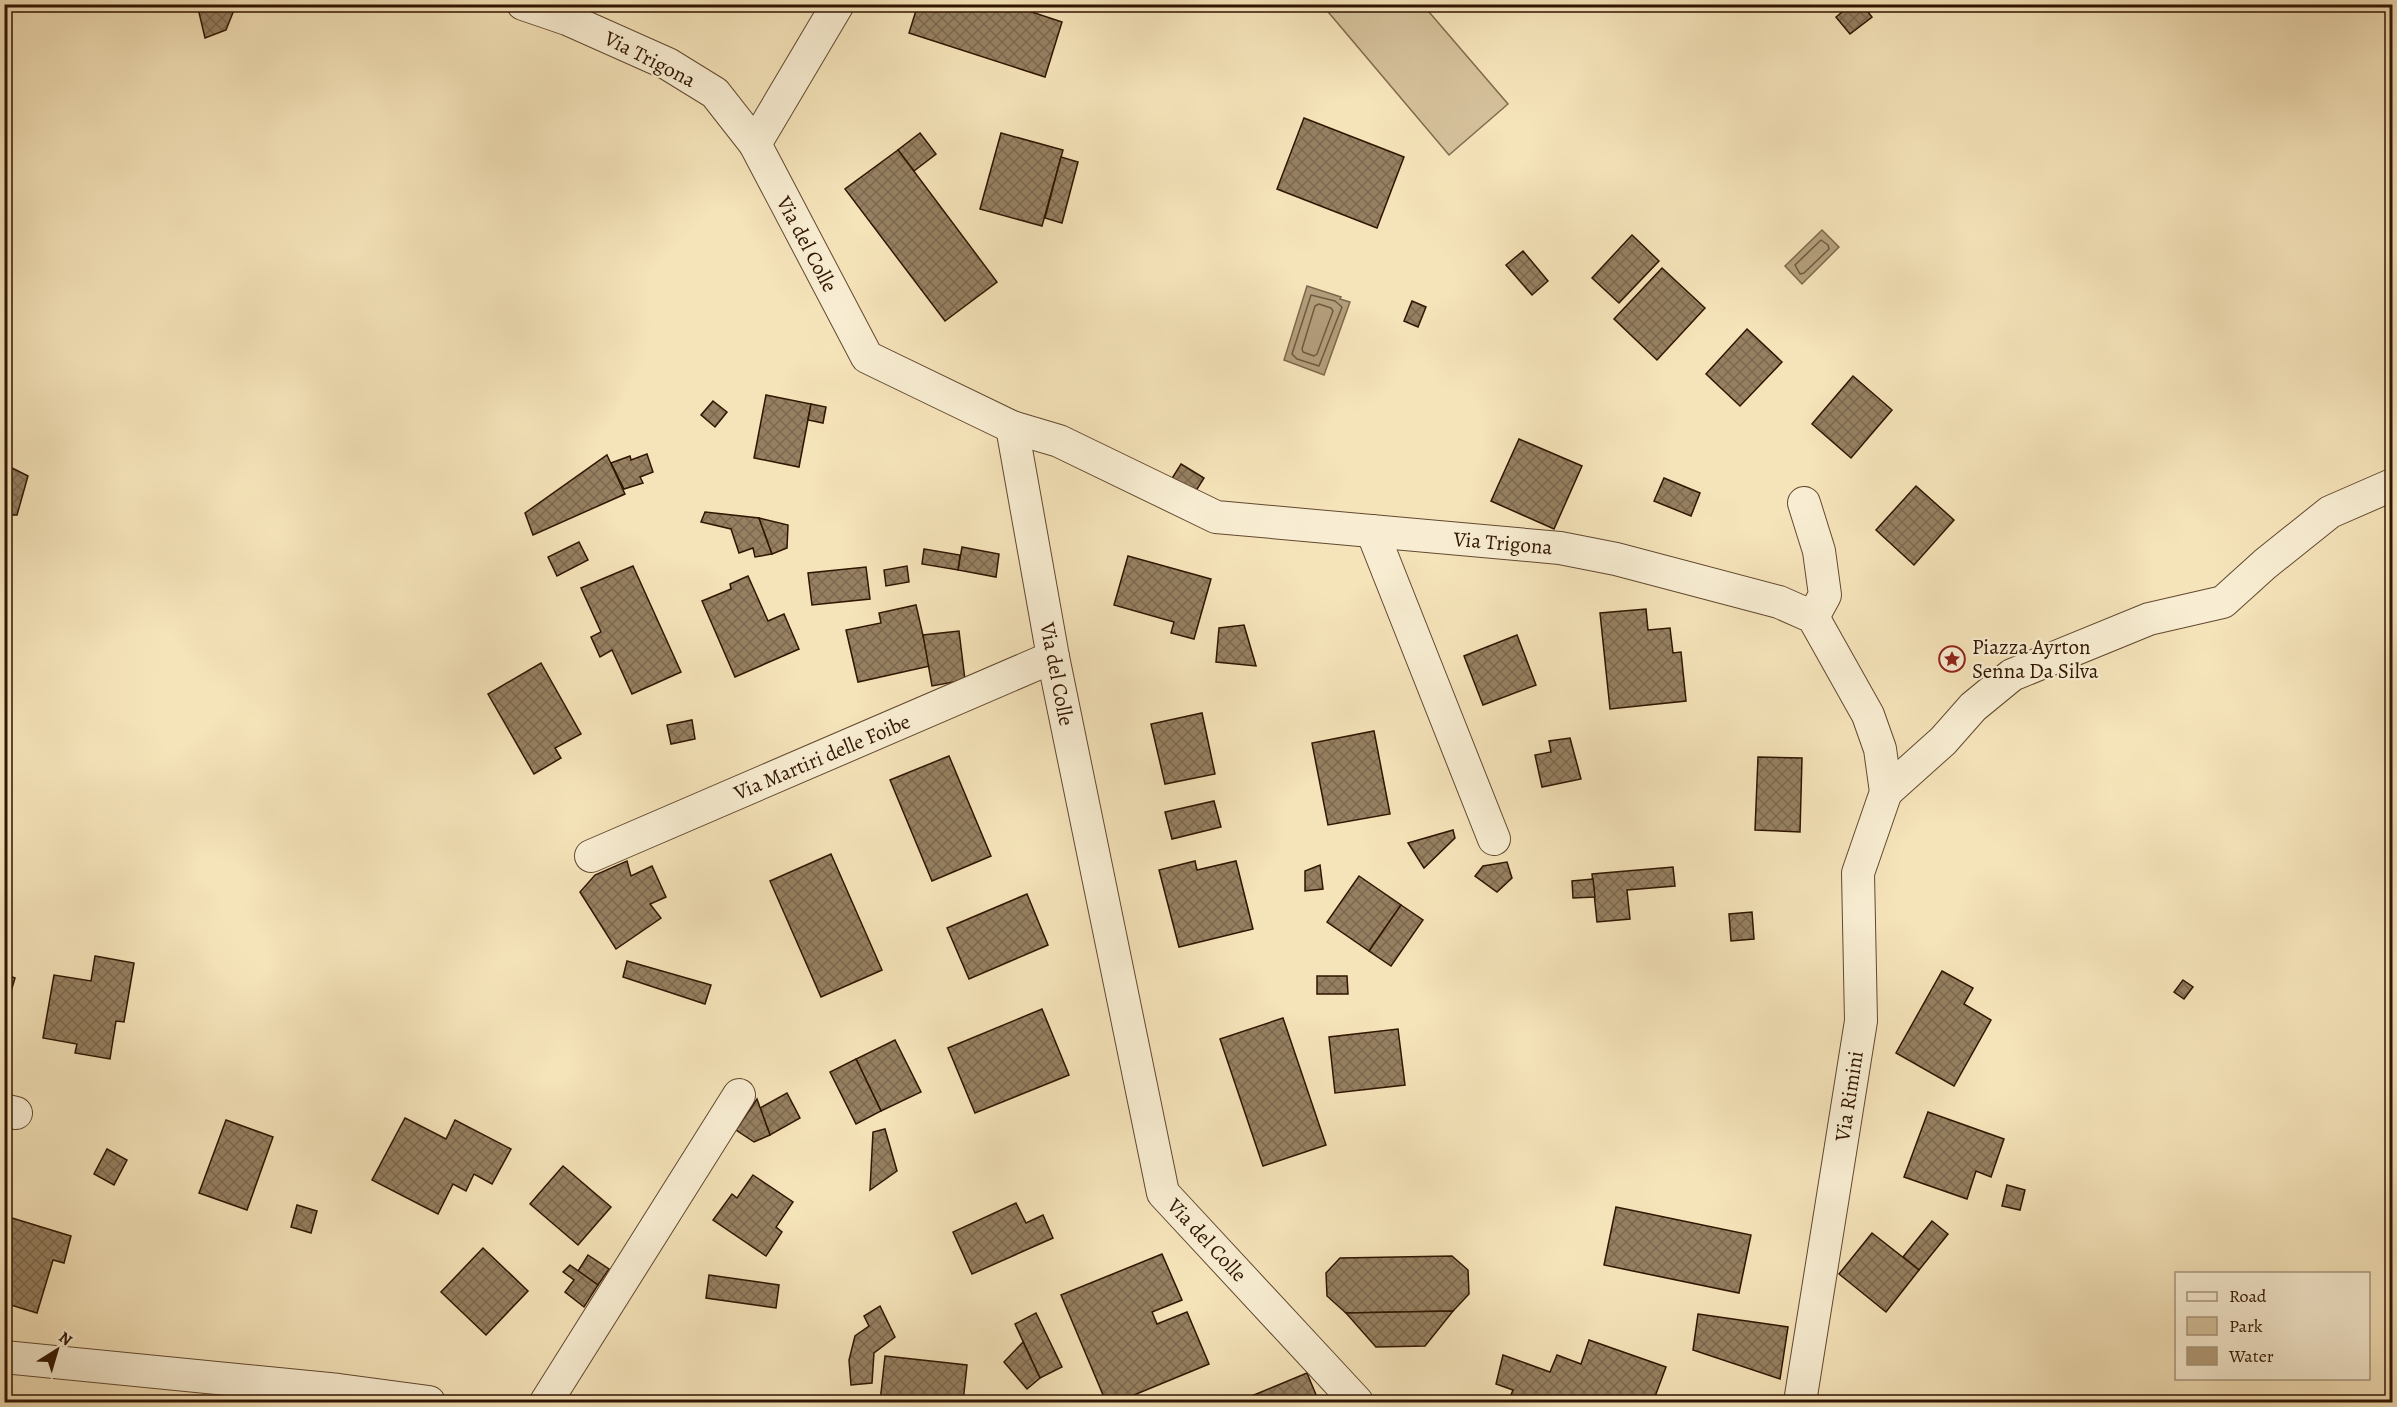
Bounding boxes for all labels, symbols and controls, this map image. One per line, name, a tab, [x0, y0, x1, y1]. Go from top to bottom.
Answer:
street label: Via Trigona	[599, 24, 701, 94]
street label: Via del Colle	[770, 190, 844, 297]
street label: Via Trigona	[1452, 525, 1554, 561]
street label: Via del Colle	[1033, 619, 1081, 728]
place label: Piazza Ayrton Senna Da Silva	[1972, 633, 2099, 685]
place icon: Piazza Ayrton Senna Da Silva	[1937, 644, 1967, 674]
street label: Via Martiri delle Foibe	[729, 707, 914, 807]
street label: Via Rimini	[1828, 1049, 1870, 1144]
street label: Via del Colle	[1160, 1191, 1253, 1288]
legend	[2175, 1272, 2370, 1380]
text: Road	[2229, 1284, 2267, 1308]
text: Park	[2229, 1314, 2263, 1338]
north arrow	[27, 1320, 87, 1380]
text: N	[54, 1327, 77, 1351]
text: Water	[2228, 1344, 2274, 1368]

